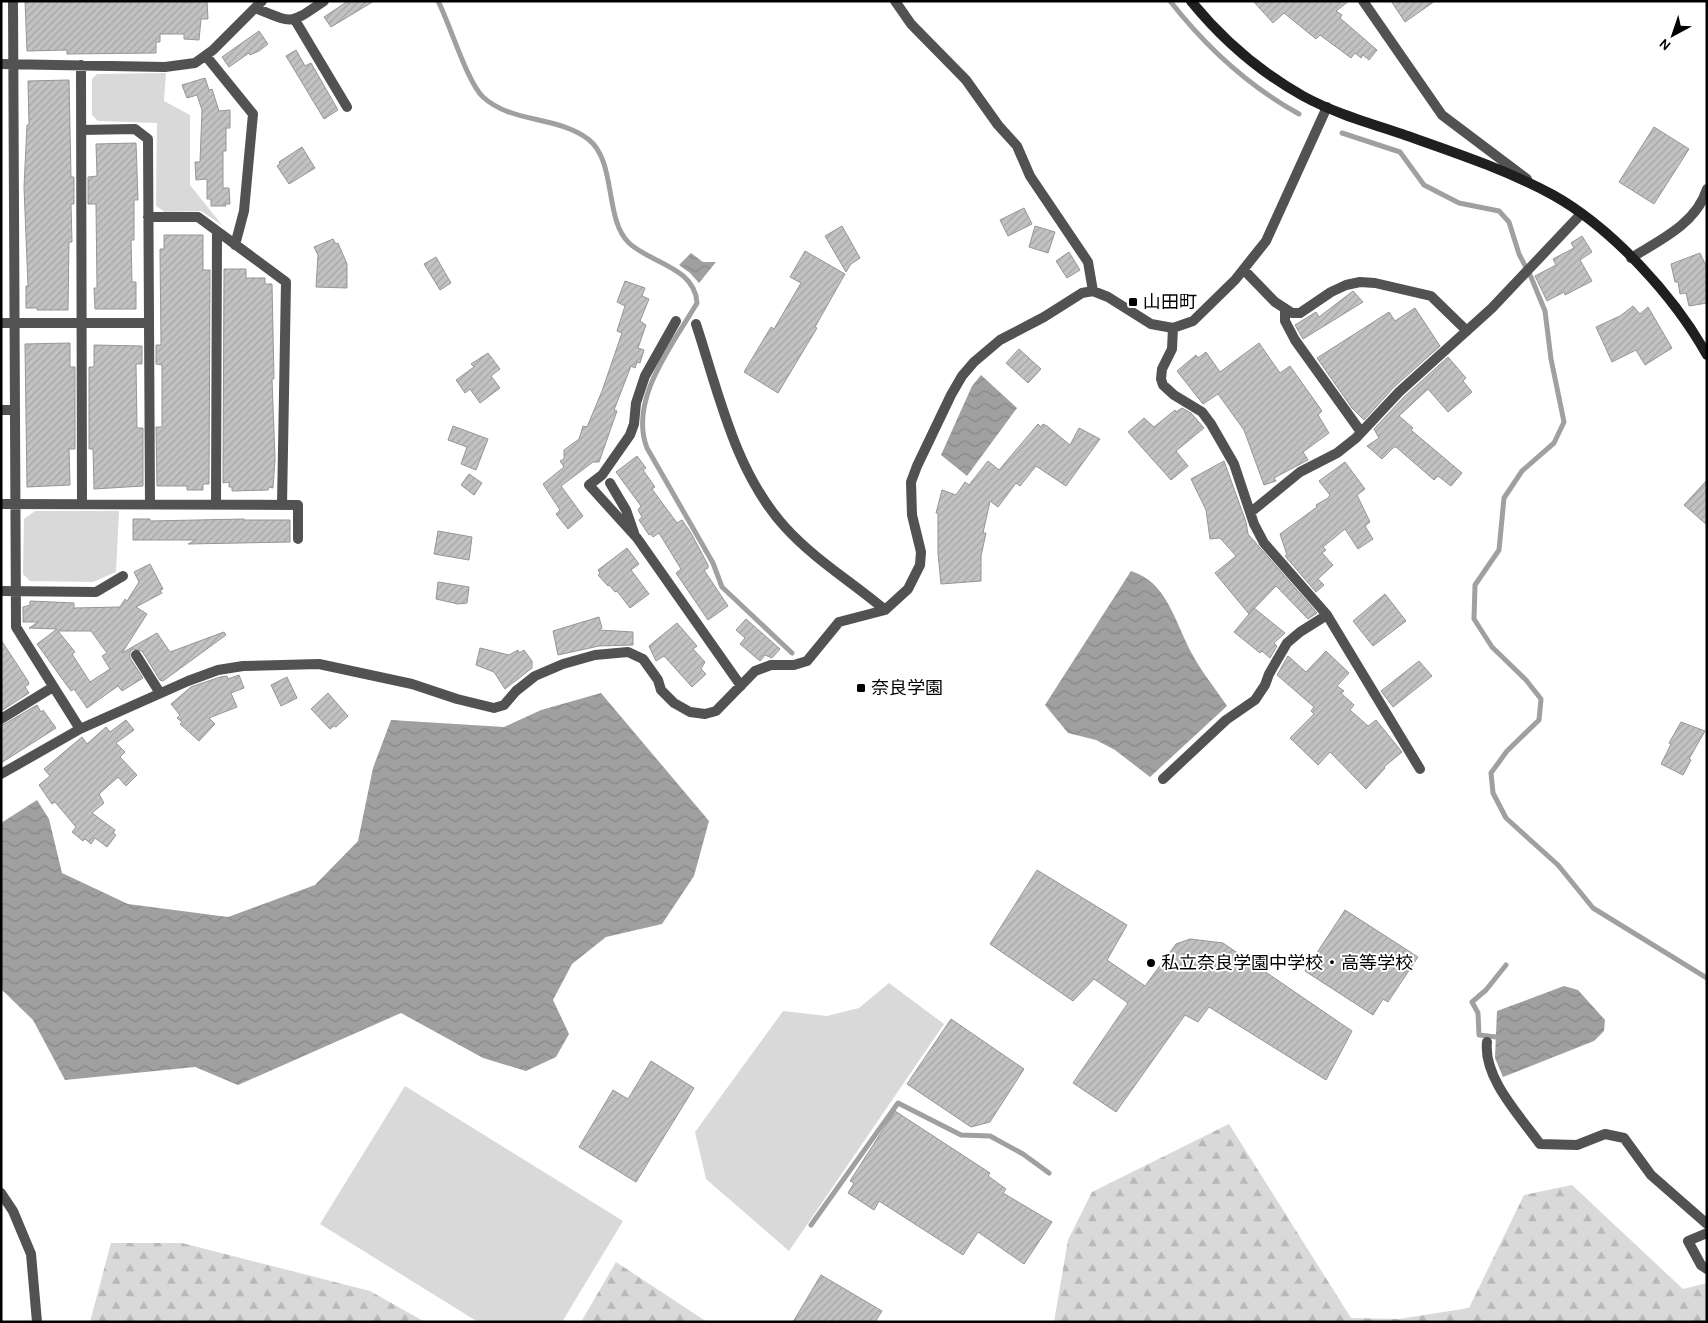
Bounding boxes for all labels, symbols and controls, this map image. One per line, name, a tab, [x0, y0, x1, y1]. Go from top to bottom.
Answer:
north arrow	[1648, 10, 1698, 60]
text: N	[1656, 35, 1674, 54]
place label: 山田町	[1143, 291, 1197, 313]
marker: 山田町	[1127, 296, 1139, 308]
place label: 奈良学園	[871, 677, 943, 699]
marker: 奈良学園	[855, 682, 867, 694]
place label: 私立奈良学園中学校・高等学校	[1161, 952, 1413, 974]
marker: 私立奈良学園中学校・高等学校	[1145, 957, 1157, 969]

